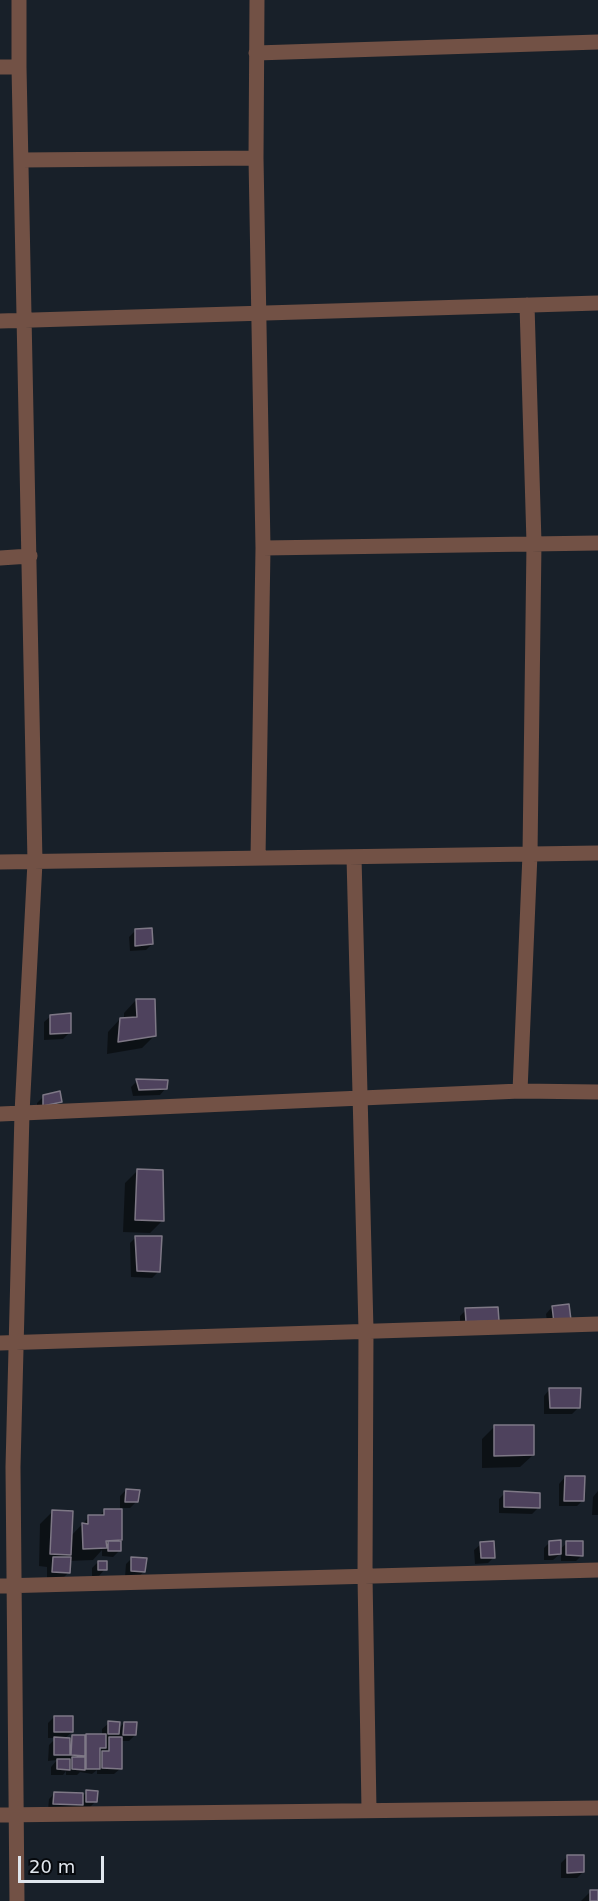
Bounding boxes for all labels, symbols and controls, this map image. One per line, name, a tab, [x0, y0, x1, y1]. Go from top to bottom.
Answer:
scale bar	[21, 1844, 106, 1882]
text: 20 m	[29, 1856, 75, 1877]

